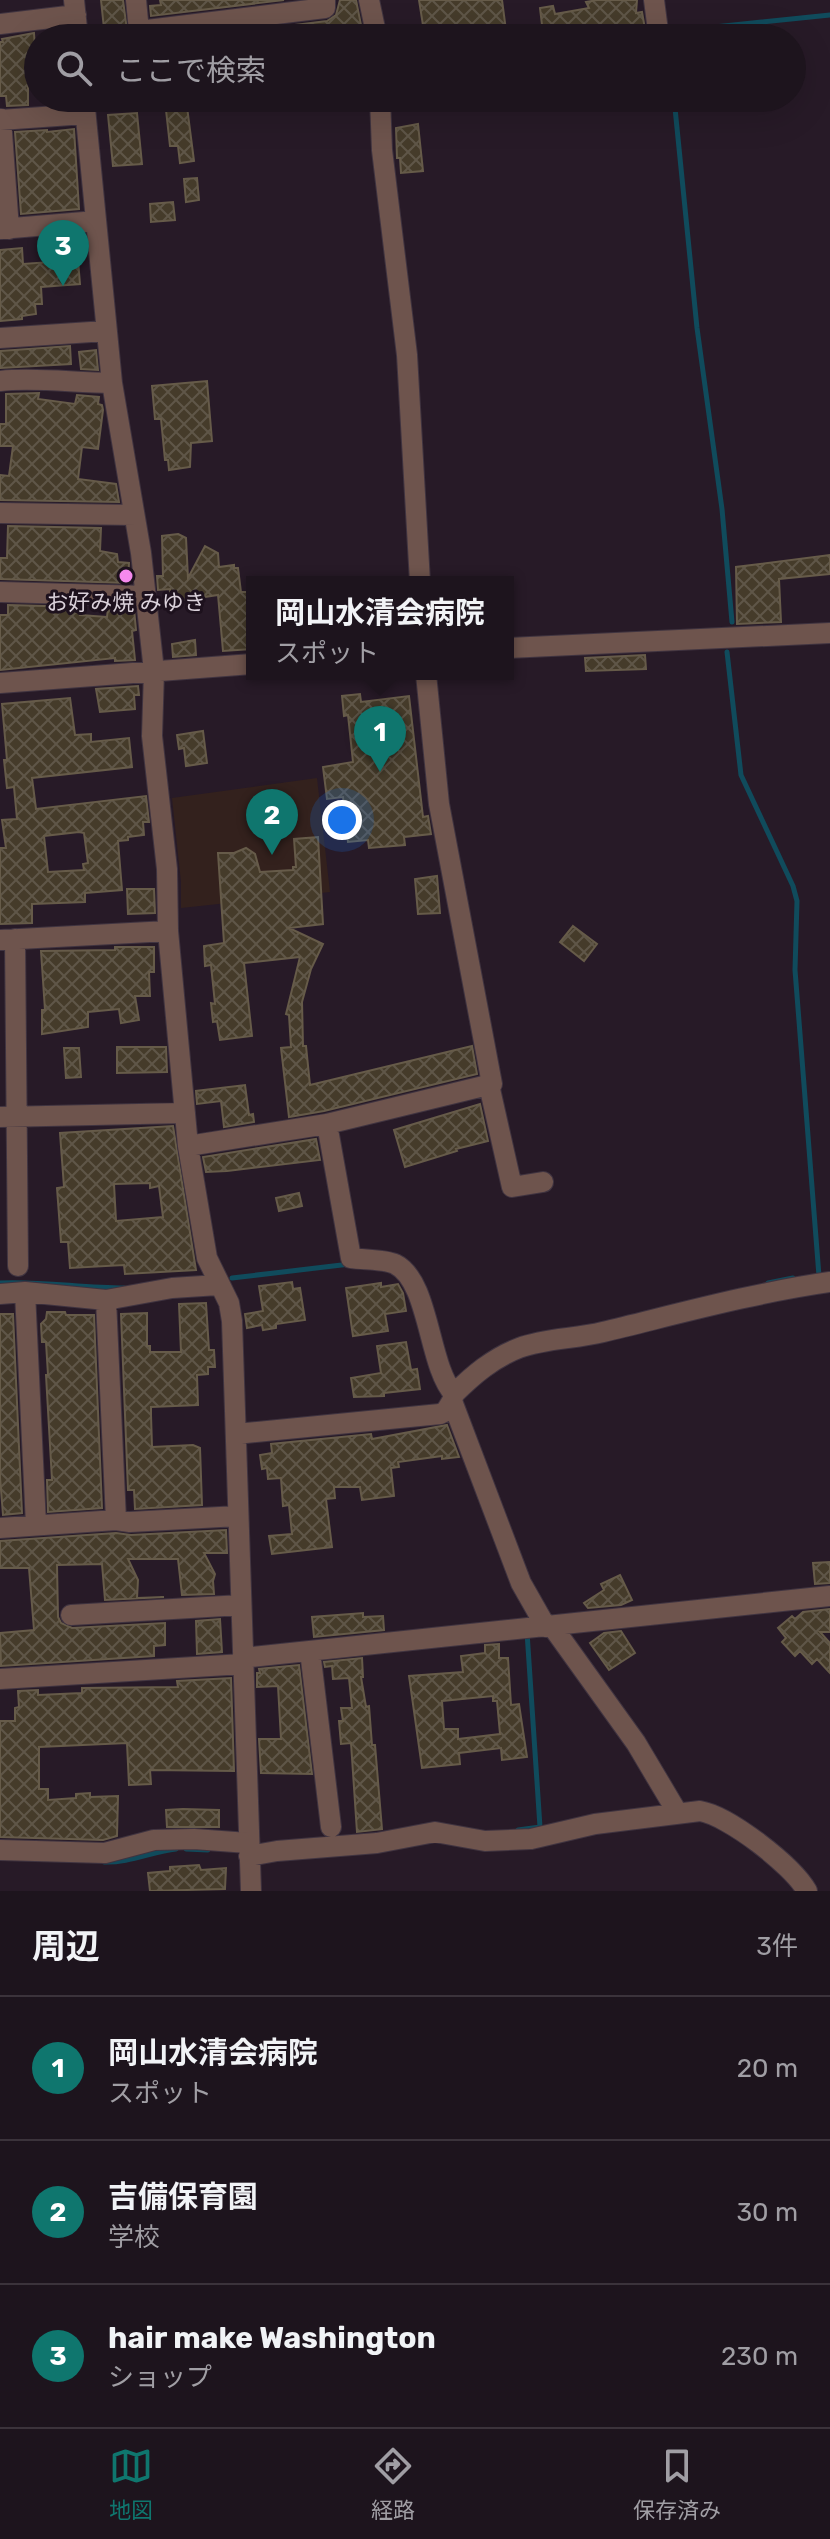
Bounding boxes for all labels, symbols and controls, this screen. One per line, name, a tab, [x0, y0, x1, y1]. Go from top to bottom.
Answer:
search box	[24, 24, 806, 112]
icon: search	[52, 46, 96, 90]
text: ここで検索	[116, 53, 266, 89]
pin: 3	[37, 220, 89, 286]
marker: お好み焼 みゆき	[117, 567, 135, 585]
popup	[246, 576, 514, 680]
place label: お好み焼 みゆき	[46, 589, 206, 616]
text: 岡山水清会病院	[275, 595, 485, 631]
text: スポット	[275, 638, 379, 669]
pin: 1	[354, 706, 406, 772]
pin: 2	[246, 789, 298, 855]
your location	[322, 800, 362, 840]
text: 周辺	[32, 1926, 100, 1967]
text: 3件	[756, 1931, 798, 1962]
text: 岡山水清会病院	[108, 2035, 318, 2071]
text: 1	[52, 2053, 64, 2084]
text: 20 m	[737, 2053, 798, 2084]
text: スポット	[108, 2078, 212, 2109]
text: 吉備保育園	[108, 2179, 258, 2215]
text: 2	[50, 2197, 66, 2228]
text: 30 m	[736, 2197, 798, 2228]
text: 学校	[108, 2222, 160, 2253]
text: hair make Washington	[108, 2320, 436, 2356]
text: 3	[49, 2341, 67, 2372]
text: 230 m	[721, 2341, 798, 2372]
text: ショップ	[108, 2362, 212, 2393]
tab: 地図	[109, 2444, 153, 2524]
tab: 経路	[371, 2444, 415, 2524]
tab: 保存済み	[633, 2444, 721, 2524]

